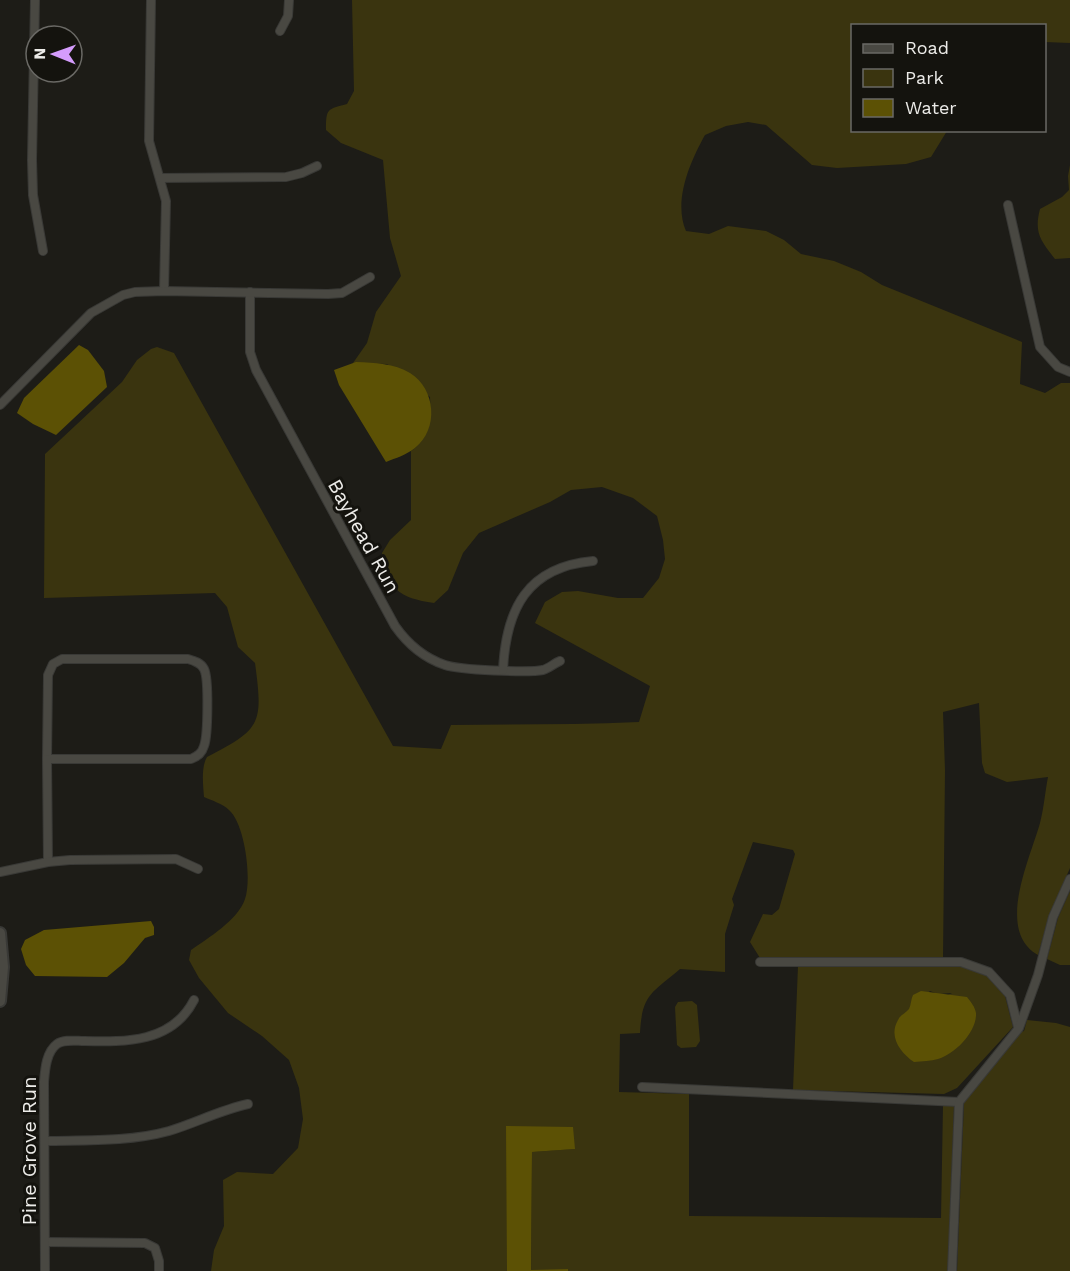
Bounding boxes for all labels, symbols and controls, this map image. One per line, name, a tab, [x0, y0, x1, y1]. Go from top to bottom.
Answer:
north arrow	[24, 24, 84, 84]
legend	[851, 24, 1046, 132]
text: Road	[905, 37, 949, 58]
text: N	[30, 48, 49, 60]
text: Park	[905, 67, 944, 88]
text: Water	[905, 97, 957, 118]
street label: Bayhead Run	[323, 475, 405, 597]
street label: Pine Grove Run	[17, 1076, 41, 1226]

